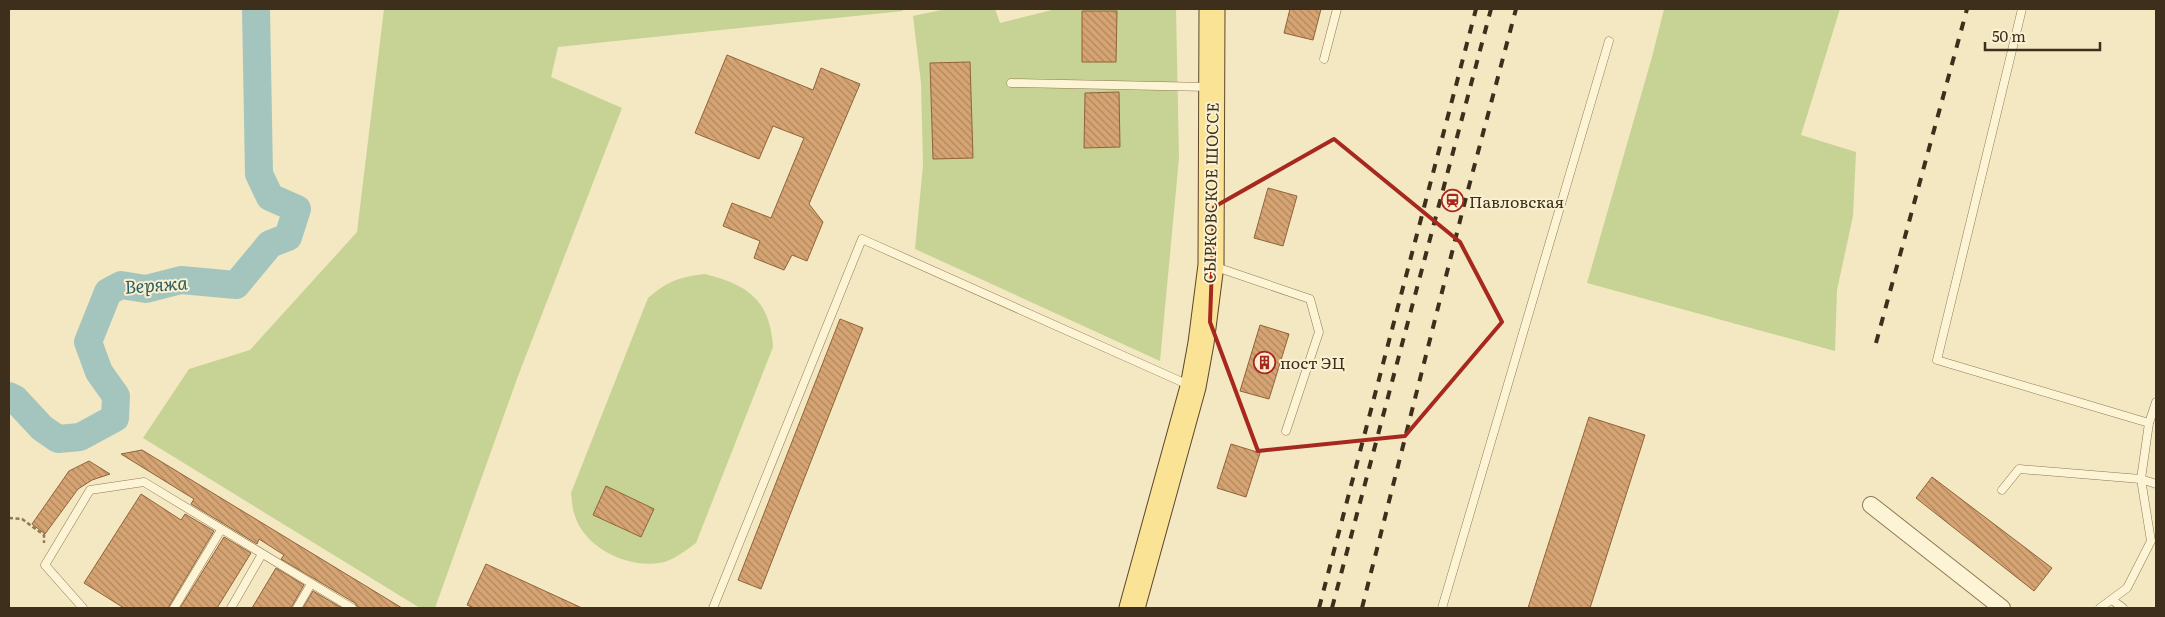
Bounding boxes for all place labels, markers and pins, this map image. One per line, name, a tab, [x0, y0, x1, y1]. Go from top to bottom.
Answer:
station icon: Павловская	[1441, 189, 1465, 213]
place label: Павловская	[1469, 189, 1564, 213]
building icon: пост ЭЦ	[1252, 350, 1276, 374]
place label: пост ЭЦ	[1280, 350, 1345, 374]

